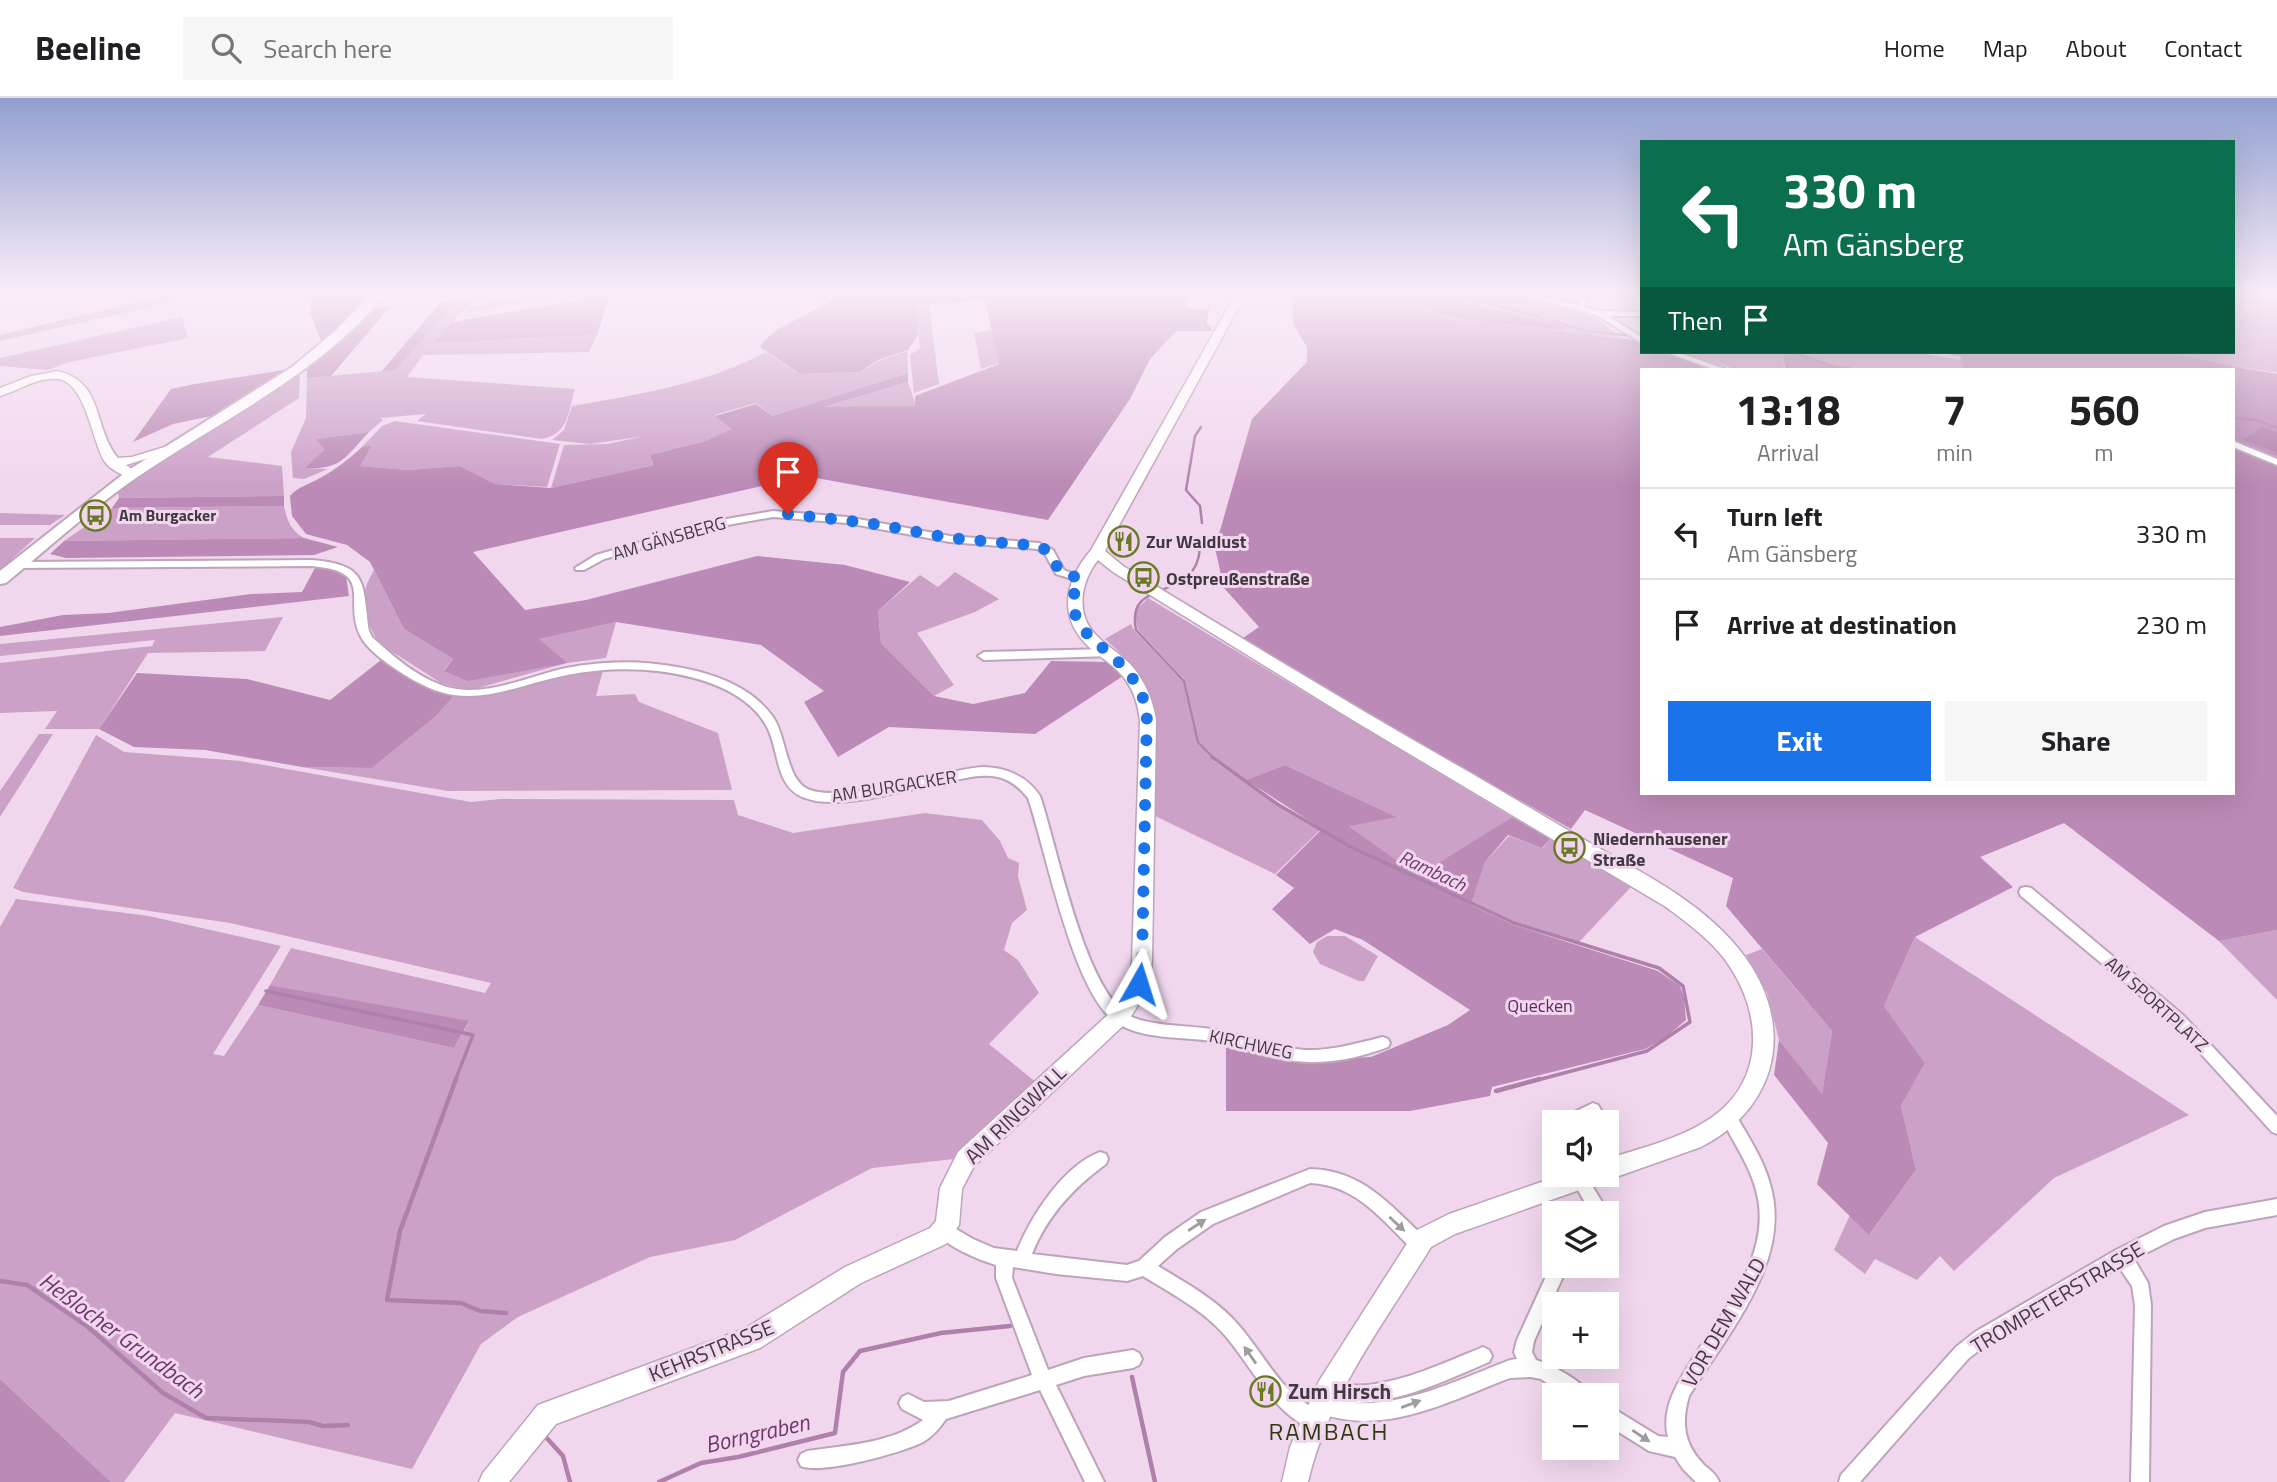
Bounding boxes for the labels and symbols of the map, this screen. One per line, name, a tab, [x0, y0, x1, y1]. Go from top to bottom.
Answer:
pin	[758, 442, 818, 514]
bus stop icon: Am Burgacker	[79, 498, 113, 532]
place label: Am Burgacker	[119, 503, 216, 527]
street label: AM GÄNSBERG	[609, 509, 729, 567]
restaurant icon: Zur Waldlust	[1106, 524, 1140, 558]
place label: Zur Waldlust	[1146, 528, 1247, 555]
bus stop icon: Ostpreußenstraße	[1126, 561, 1160, 595]
place label: Ostpreußenstraße	[1166, 565, 1310, 592]
street label: AM BURGACKER	[830, 763, 958, 809]
place label: Niedernhausener Straße	[1593, 825, 1728, 873]
bus stop icon: Niedernhausener Straße	[1553, 831, 1587, 865]
water label: Rambach	[1395, 842, 1472, 898]
position arrow	[1102, 947, 1176, 1021]
street label: AM SPORTPLATZ	[2099, 950, 2215, 1058]
park label: Quecken	[1507, 992, 1573, 1019]
street label: KIRCHWEG	[1207, 1022, 1295, 1066]
street label: AM RINGWALL	[957, 1057, 1073, 1171]
one-way arrow	[1388, 1216, 1406, 1232]
one-way arrow	[1187, 1218, 1206, 1231]
street label: TROMPETERSTRASSE	[1964, 1233, 2150, 1361]
street label: VOR DEM WALD	[1673, 1251, 1773, 1393]
water label: Heßlocher Grundbach	[32, 1263, 212, 1407]
street label: KEHRSTRASSE	[644, 1310, 778, 1390]
one-way arrow	[1243, 1346, 1257, 1364]
restaurant icon: Zum Hirsch	[1248, 1374, 1282, 1408]
place label: Zum Hirsch	[1288, 1375, 1391, 1407]
one-way arrow	[1400, 1398, 1421, 1409]
water label: Borngraben	[701, 1404, 813, 1462]
district label: RAMBACH	[1269, 1413, 1389, 1449]
one-way arrow	[1632, 1429, 1650, 1443]

